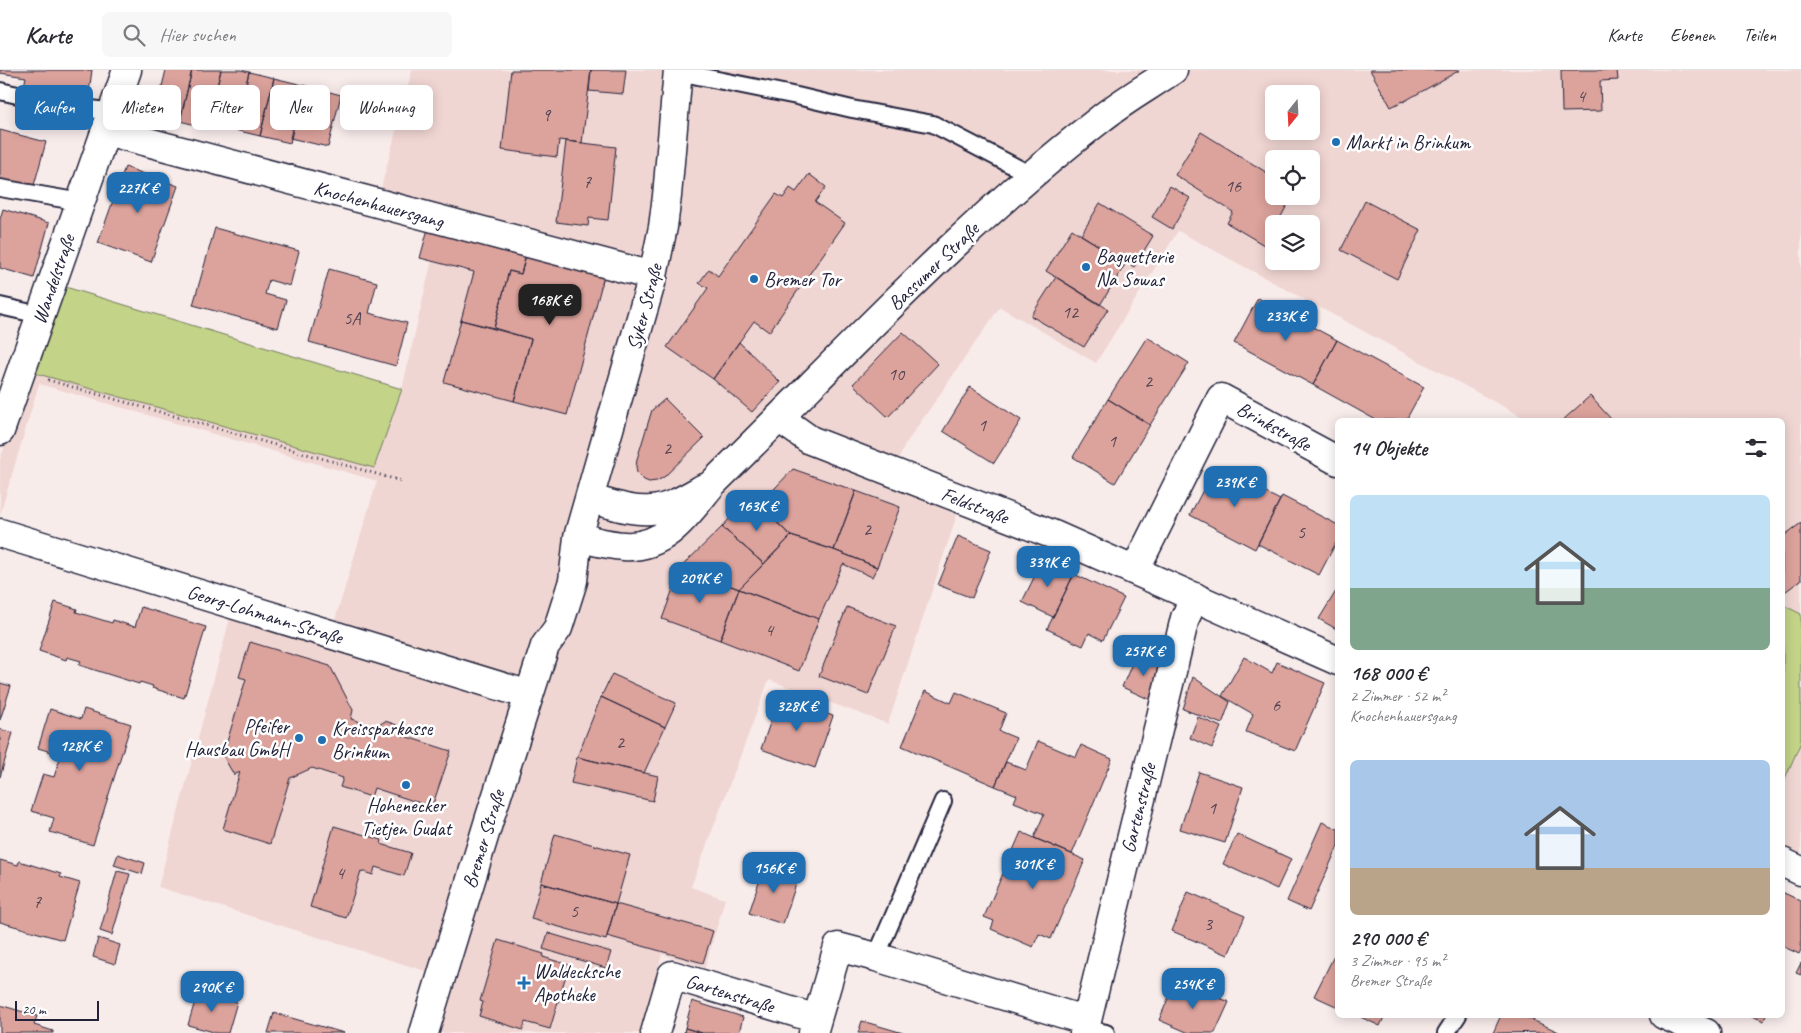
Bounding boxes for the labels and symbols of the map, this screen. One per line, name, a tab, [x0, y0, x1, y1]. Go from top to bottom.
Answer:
north arrow	[1265, 85, 1320, 140]
house number: 4	[1577, 85, 1587, 107]
house number: 9	[542, 104, 552, 126]
place label: Markt in Brinkum	[1346, 130, 1472, 155]
marker: Markt in Brinkum	[1330, 136, 1342, 148]
house number: 7	[583, 171, 592, 193]
pin: 227K €	[97, 172, 179, 214]
street label: Knochenhauersgang	[311, 175, 447, 234]
house number: 16	[1225, 175, 1242, 197]
street label: Bassumer Straße	[883, 216, 985, 316]
street label: Wandelstraße	[26, 230, 81, 327]
place label: Baguetterie Na Sowas	[1096, 244, 1175, 292]
street label: Syker Straße	[621, 260, 668, 353]
marker: Baguetterie Na Sowas	[1080, 261, 1092, 273]
place label: Bremer Tor	[764, 267, 842, 292]
marker: Bremer Tor	[748, 273, 760, 285]
pin: 168K €	[509, 284, 591, 326]
pin: 233K €	[1245, 300, 1327, 342]
house number: 12	[1062, 301, 1080, 323]
house number: 5A	[343, 307, 362, 329]
house number: 10	[888, 363, 906, 385]
house number: 2	[1144, 370, 1154, 392]
street label: Brinkstraße	[1232, 396, 1316, 458]
house number: 1	[978, 414, 987, 436]
house number: 1	[1108, 430, 1117, 452]
house number: 2	[663, 437, 673, 459]
pin: 239K €	[1194, 466, 1276, 508]
street label: Feldstraße	[938, 481, 1013, 530]
pin: 163K €	[716, 490, 798, 532]
house number: 2	[863, 518, 873, 540]
house number: 5	[1297, 521, 1306, 543]
pin: 339K €	[1007, 546, 1089, 588]
pin: 209K €	[659, 562, 741, 604]
street label: Georg-Lohmann-Straße	[184, 579, 347, 650]
house number: 4	[765, 619, 775, 641]
pin: 257K €	[1103, 634, 1185, 677]
pin: 328K €	[756, 690, 838, 732]
house number: 6	[1272, 694, 1281, 716]
place label: Pfeifer Hausbau GmbH	[185, 714, 292, 762]
place label: Kreissparkasse Brinkum	[332, 716, 434, 764]
pin: 128K €	[39, 730, 121, 772]
house number: 2	[616, 731, 626, 753]
marker: Pfeifer Hausbau GmbH	[293, 732, 305, 744]
marker: Kreissparkasse Brinkum	[316, 734, 328, 746]
street label: Gartenstraße	[1115, 759, 1162, 855]
marker: Hohenecker Tietjen Gudat	[400, 779, 412, 791]
street label: Bremer Straße	[457, 786, 511, 891]
place label: Hohenecker Tietjen Gudat	[361, 793, 453, 841]
house number: 1	[1208, 797, 1217, 819]
pin: 301K €	[992, 848, 1074, 890]
pin: 156K €	[733, 852, 815, 894]
house number: 4	[336, 862, 346, 884]
house number: 7	[33, 891, 42, 913]
house number: 5	[570, 900, 579, 922]
house number: 3	[1204, 913, 1214, 935]
place label: Waldecksche Apotheke	[534, 959, 621, 1007]
street label: Gartenstraße	[683, 968, 778, 1019]
pin: 254K €	[1152, 968, 1234, 1010]
pin: 290K €	[171, 970, 253, 1013]
marker: Waldecksche Apotheke	[518, 977, 530, 989]
scale bar	[15, 998, 99, 1021]

